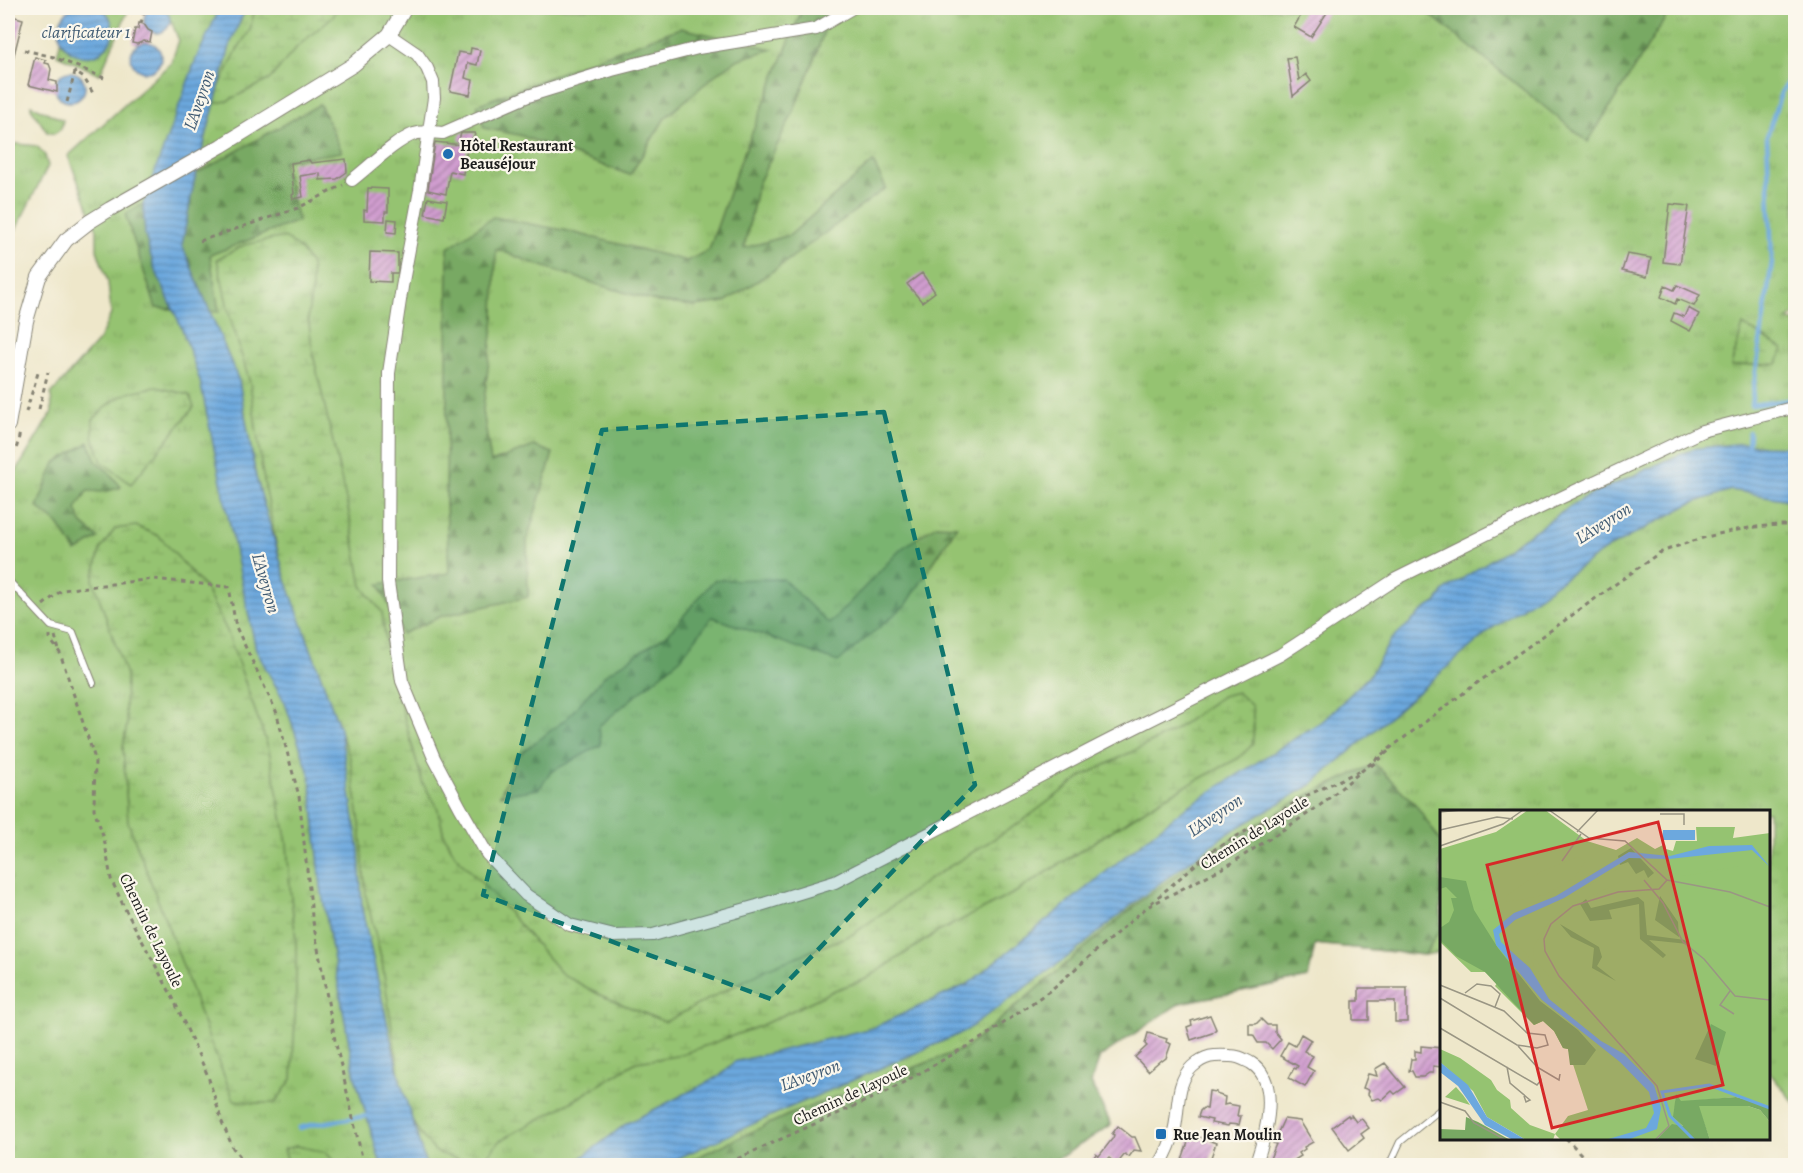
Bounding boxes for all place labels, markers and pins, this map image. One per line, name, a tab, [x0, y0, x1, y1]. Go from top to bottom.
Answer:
place label: Hôtel Restaurant Beauséjour	[460, 135, 574, 175]
marker: Hôtel Restaurant Beauséjour	[441, 147, 455, 161]
place label: Rue Jean Moulin	[1173, 1124, 1282, 1146]
marker: Rue Jean Moulin	[1154, 1127, 1168, 1141]

